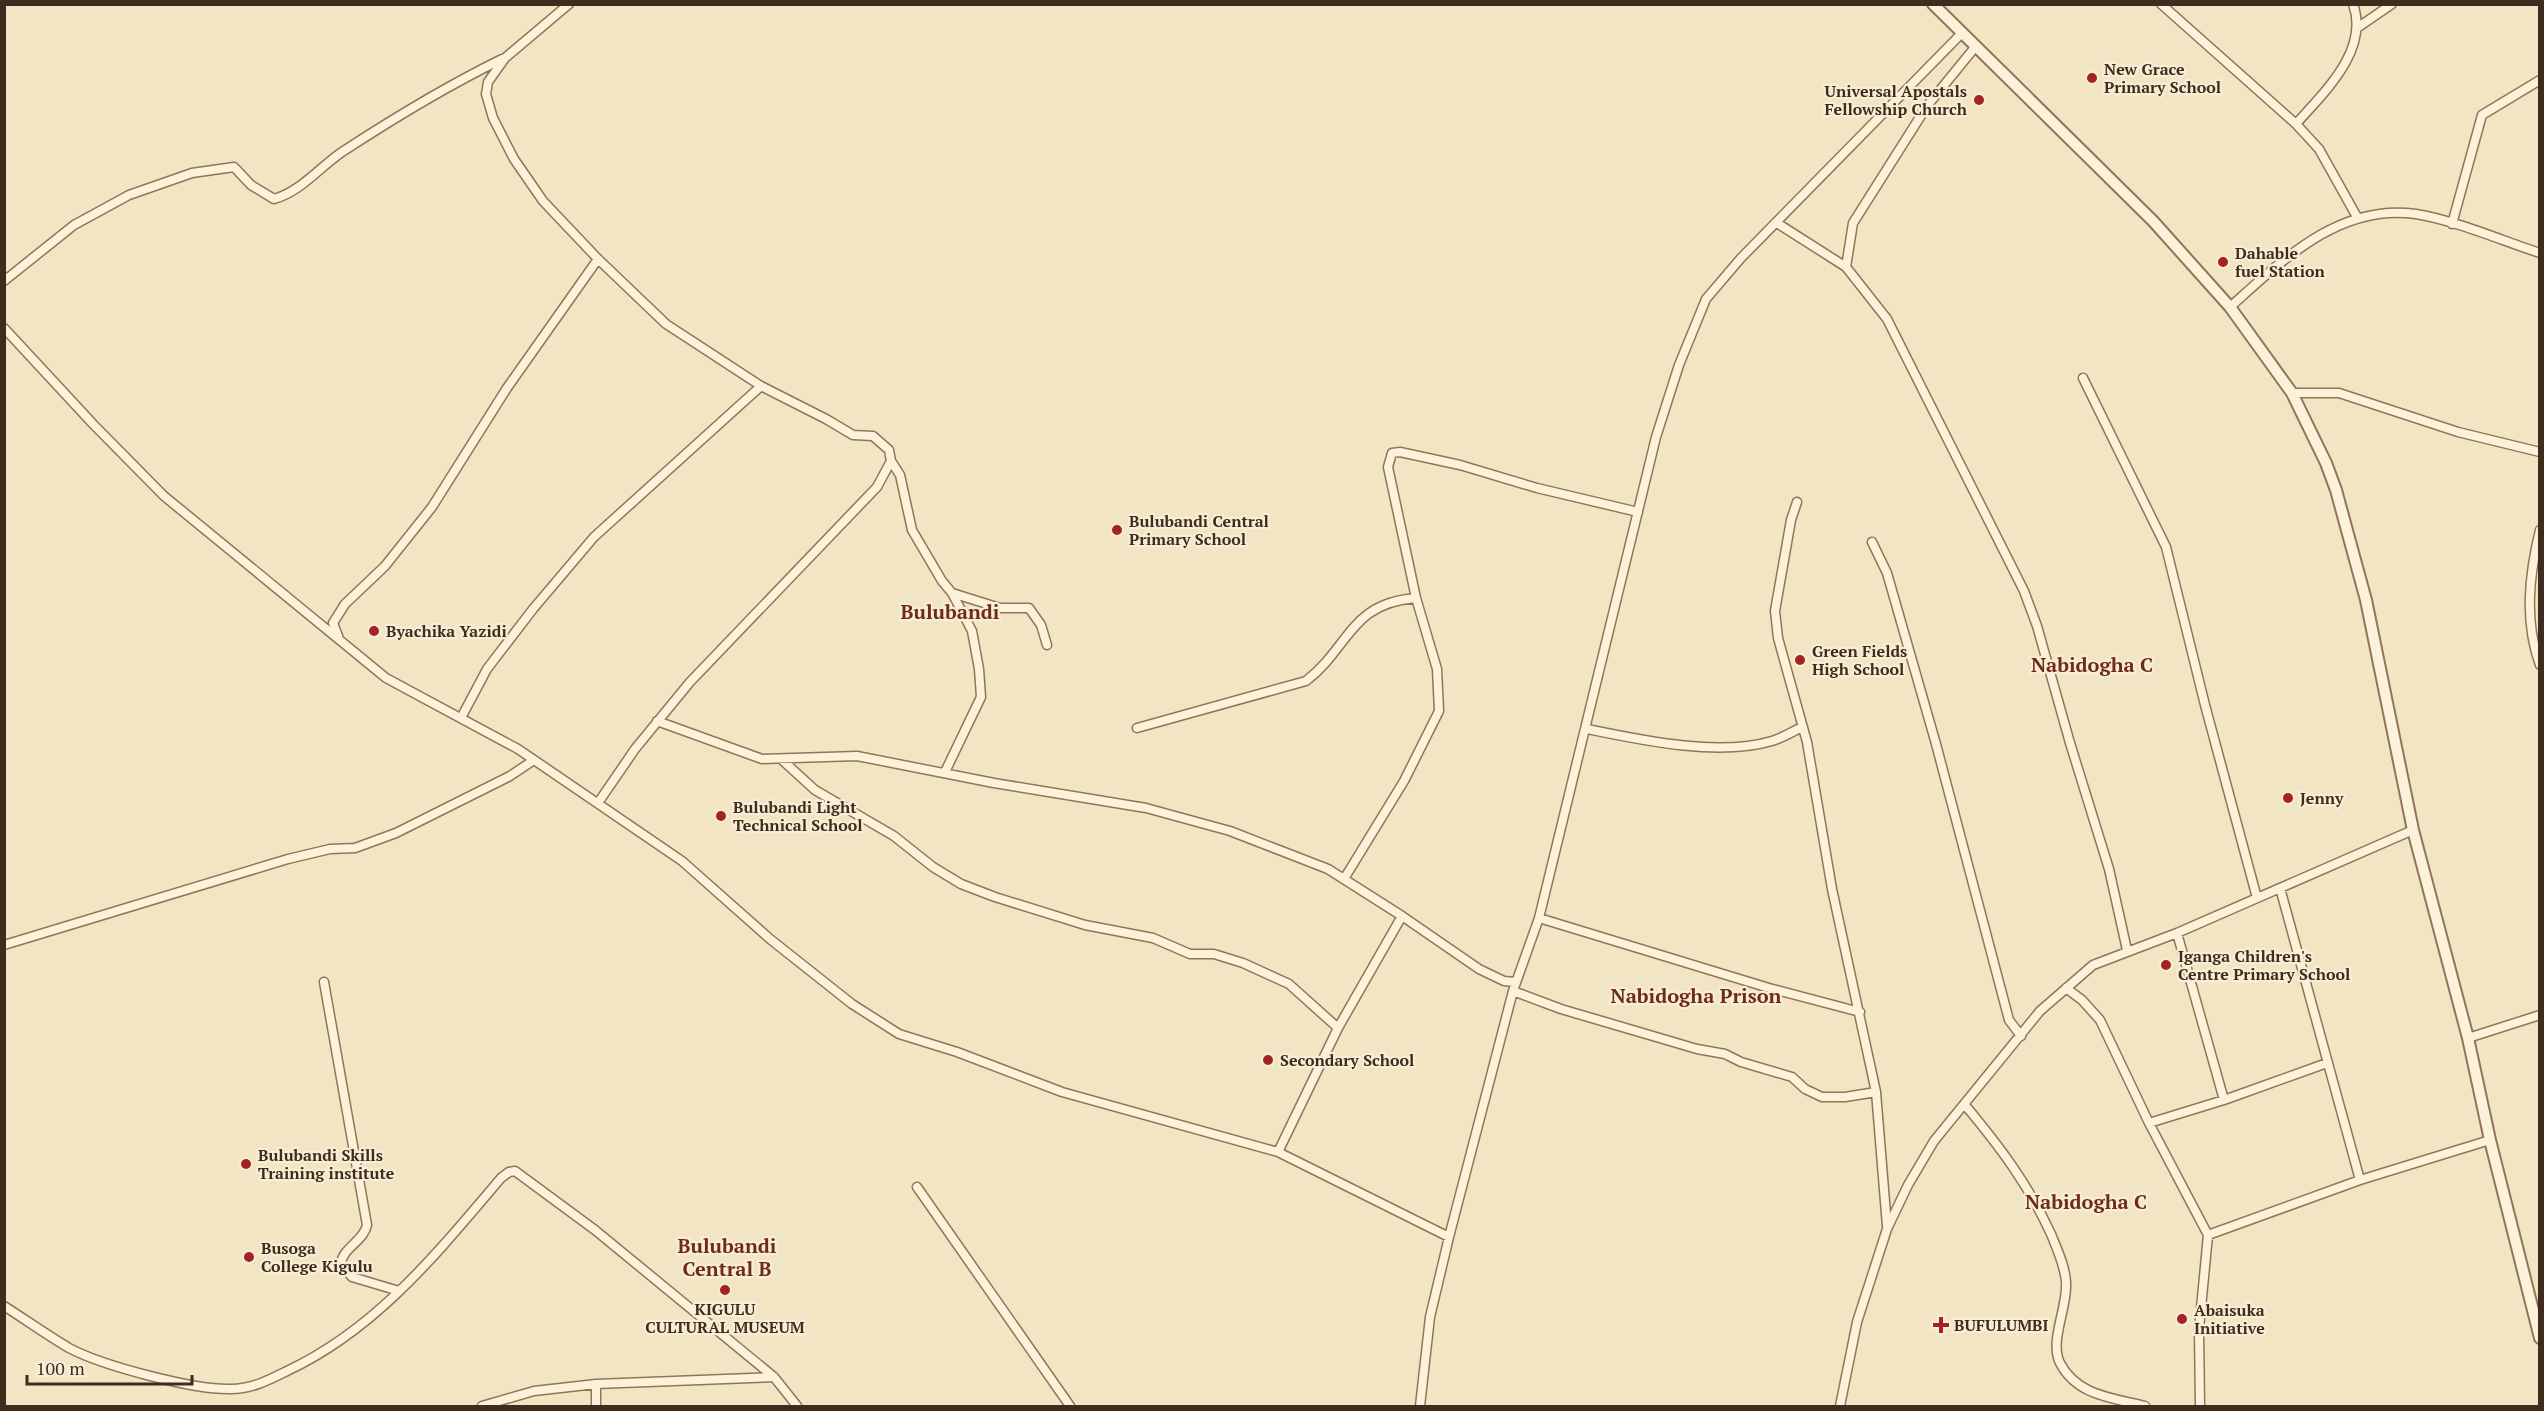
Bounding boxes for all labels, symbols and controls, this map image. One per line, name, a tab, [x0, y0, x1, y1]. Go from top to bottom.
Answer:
place label: New Grace Primary School	[2104, 58, 2221, 98]
marker: New Grace Primary School	[2085, 71, 2099, 85]
place label: Universal Apostals Fellowship Church	[1824, 80, 1968, 120]
marker: Universal Apostals Fellowship Church	[1972, 93, 1986, 107]
place label: Dahable fuel Station	[2235, 242, 2325, 282]
marker: Dahable fuel Station	[2216, 255, 2230, 269]
place label: Bulubandi Central Primary School	[1129, 510, 1269, 550]
marker: Bulubandi Central Primary School	[1110, 523, 1124, 537]
district label: Bulubandi	[901, 598, 1000, 625]
place label: Byachika Yazidi	[386, 620, 507, 642]
marker: Byachika Yazidi	[367, 624, 381, 638]
place label: Green Fields High School	[1812, 640, 1907, 680]
district label: Nabidogha C	[2031, 651, 2153, 678]
marker: Green Fields High School	[1793, 653, 1807, 667]
place label: Jenny	[2300, 787, 2344, 809]
marker: Jenny	[2281, 791, 2295, 805]
place label: Bulubandi Light Technical School	[733, 796, 863, 836]
marker: Bulubandi Light Technical School	[714, 809, 728, 823]
place label: Iganga Children's Centre Primary School	[2178, 945, 2350, 985]
marker: Iganga Children's Centre Primary School	[2159, 958, 2173, 972]
district label: Nabidogha Prison	[1611, 982, 1782, 1009]
place label: Secondary School	[1280, 1049, 1414, 1071]
marker: Secondary School	[1261, 1053, 1275, 1067]
place label: Bulubandi Skills Training institute	[258, 1144, 395, 1184]
marker: Bulubandi Skills Training institute	[239, 1157, 253, 1171]
district label: Nabidogha C	[2025, 1188, 2147, 1215]
district label: Bulubandi Central B	[678, 1232, 777, 1282]
place label: Busoga College Kigulu	[261, 1237, 373, 1277]
marker: Busoga College Kigulu	[242, 1250, 256, 1264]
marker: KIGULU CULTURAL MUSEUM	[718, 1283, 732, 1297]
place label: KIGULU CULTURAL MUSEUM	[645, 1298, 805, 1338]
place label: Abaisuka Initiative	[2194, 1299, 2265, 1339]
marker: Abaisuka Initiative	[2175, 1312, 2189, 1326]
place label: BUFULUMBI	[1954, 1314, 2048, 1336]
marker: BUFULUMBI	[1932, 1316, 1950, 1334]
scale bar	[27, 1348, 192, 1386]
text: 100 m	[36, 1356, 85, 1380]

